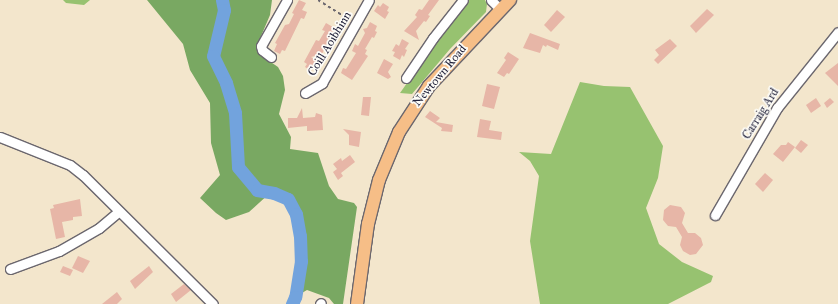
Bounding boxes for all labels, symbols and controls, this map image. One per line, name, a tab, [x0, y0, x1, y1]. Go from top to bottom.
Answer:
street label: Coill Aoibhinn	[305, 9, 355, 79]
street label: Newtown Road	[410, 42, 470, 110]
street label: Carraig Ard	[740, 86, 782, 142]

